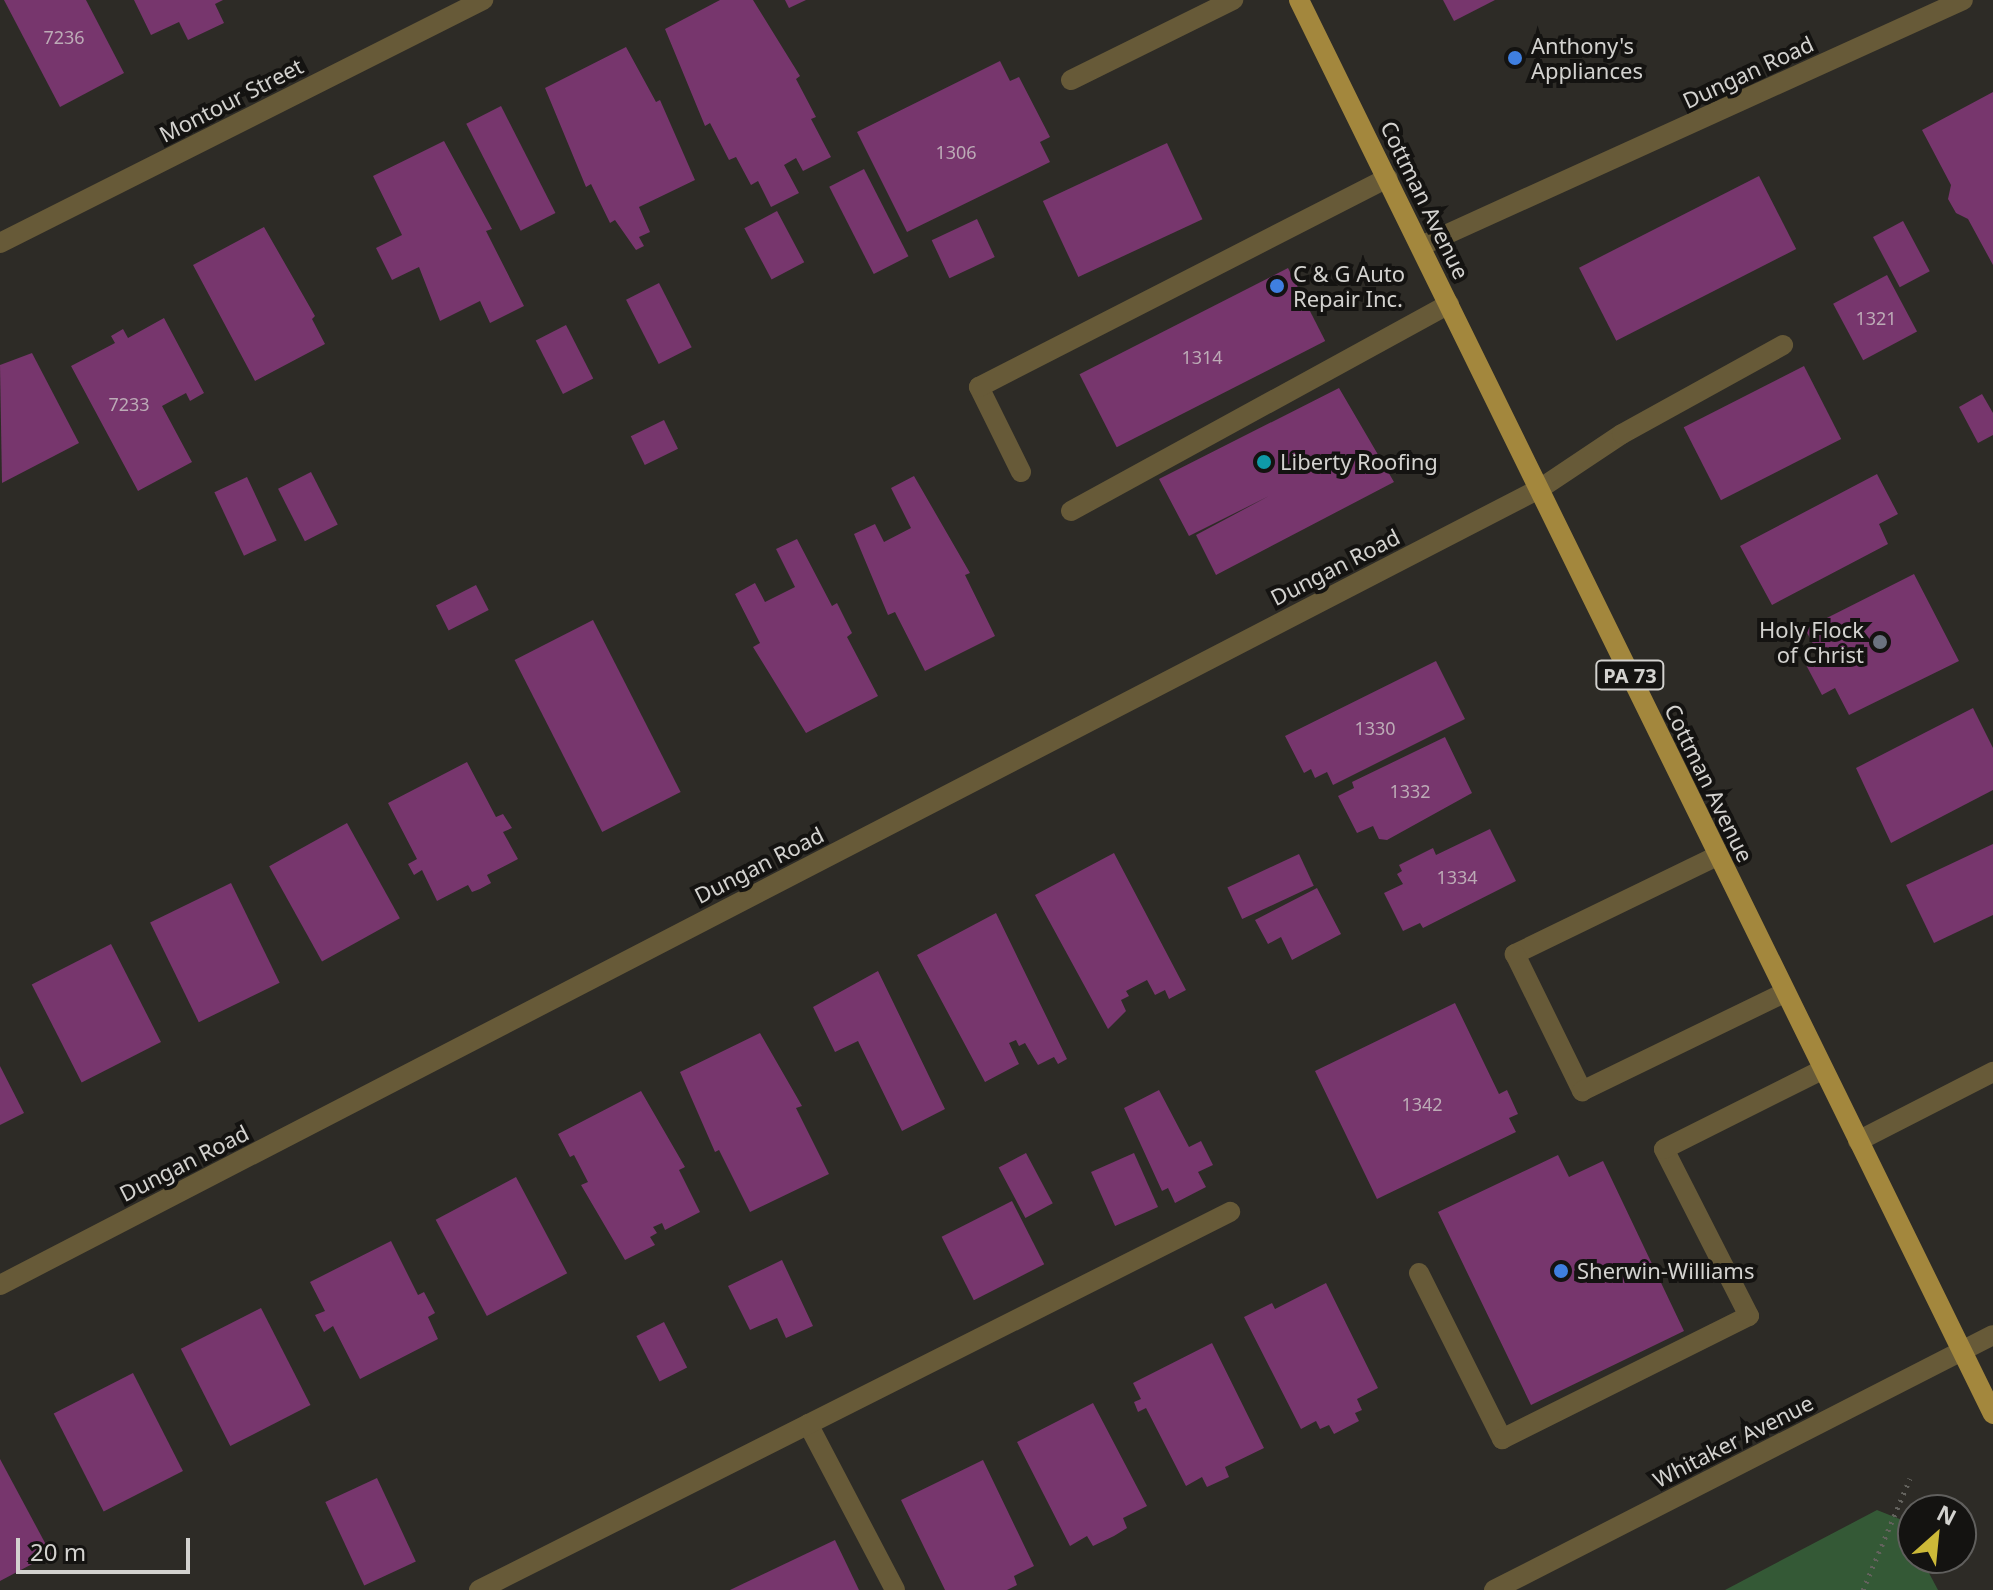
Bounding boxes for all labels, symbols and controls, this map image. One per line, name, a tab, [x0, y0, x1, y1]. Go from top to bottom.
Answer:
house number: 7236	[43, 26, 85, 48]
street label: Dungan Road	[1678, 30, 1818, 114]
place label: Anthony's Appliances	[1531, 32, 1643, 84]
marker: Anthony's Appliances	[1506, 49, 1524, 67]
street label: Montour Street	[155, 52, 307, 148]
street label: Cottman Avenue	[1375, 117, 1475, 283]
house number: 1306	[935, 141, 977, 163]
place label: C & G Auto Repair Inc.	[1293, 260, 1405, 312]
marker: C & G Auto Repair Inc.	[1268, 277, 1286, 295]
house number: 1321	[1855, 307, 1897, 329]
house number: 1314	[1181, 346, 1223, 368]
house number: 7233	[108, 393, 150, 415]
place label: Liberty Roofing	[1280, 449, 1438, 475]
marker: Liberty Roofing	[1255, 453, 1273, 471]
street label: Dungan Road	[1266, 523, 1404, 611]
place label: Holy Flock of Christ	[1759, 616, 1864, 668]
marker: Holy Flock of Christ	[1871, 633, 1889, 651]
road number: PA 73	[1594, 659, 1666, 691]
street label: Cottman Avenue	[1659, 700, 1759, 866]
house number: 1330	[1354, 717, 1396, 739]
house number: 1332	[1389, 780, 1431, 802]
street label: Dungan Road	[690, 821, 828, 909]
house number: 1334	[1436, 866, 1478, 888]
house number: 1342	[1401, 1093, 1443, 1115]
street label: Dungan Road	[115, 1119, 253, 1207]
place label: Sherwin-Williams	[1577, 1258, 1754, 1284]
marker: Sherwin-Williams	[1552, 1262, 1570, 1280]
street label: Whitaker Avenue	[1649, 1389, 1817, 1493]
north arrow	[1897, 1494, 1977, 1574]
text: N	[1932, 1497, 1962, 1532]
scale bar	[20, 1522, 194, 1572]
text: 20 m	[30, 1535, 86, 1568]

